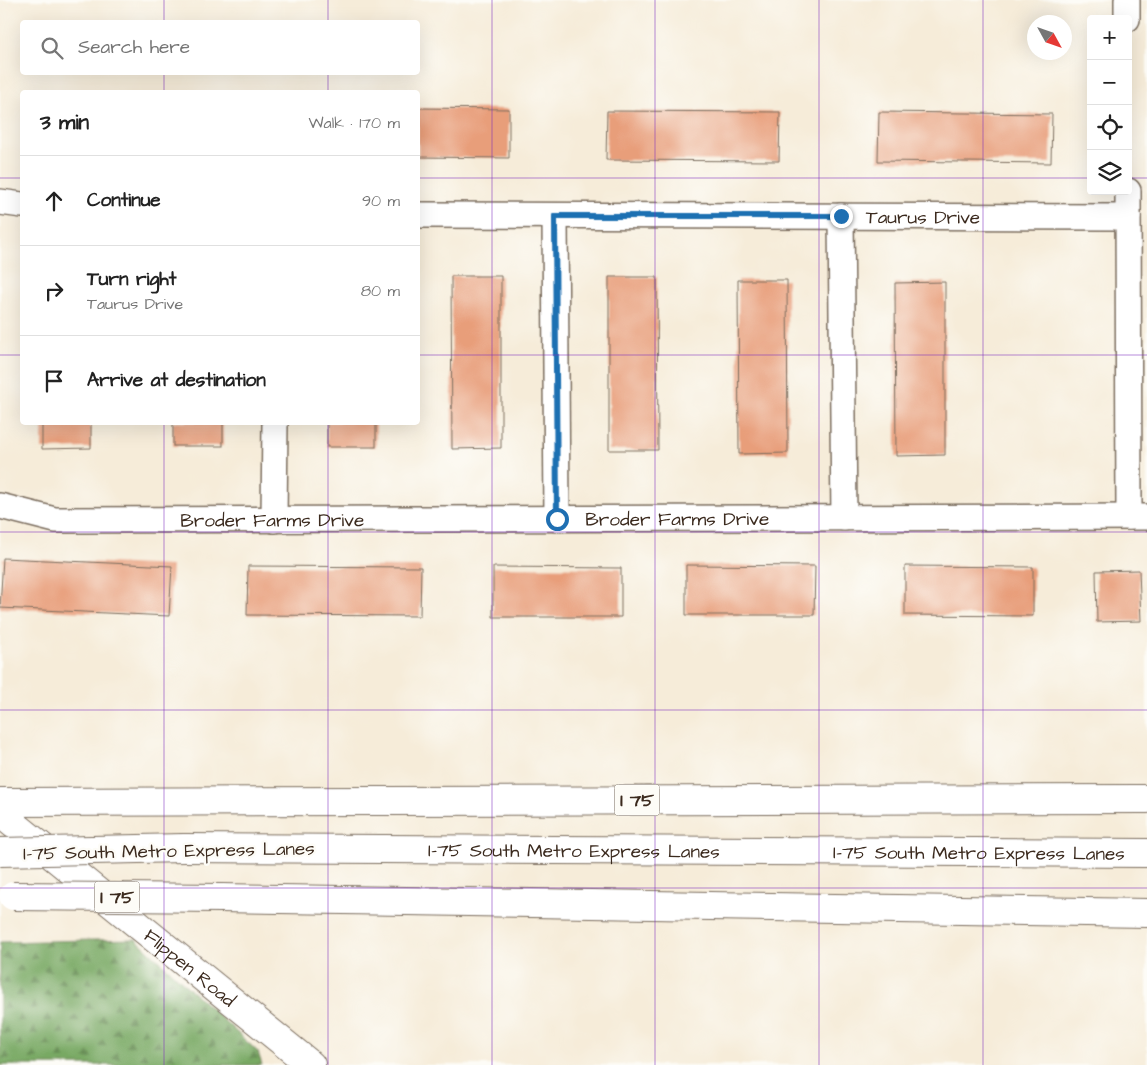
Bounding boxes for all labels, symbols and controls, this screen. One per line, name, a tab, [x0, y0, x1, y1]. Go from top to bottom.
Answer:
north arrow	[1027, 15, 1072, 60]
map controls	[1087, 15, 1132, 195]
button: +	[1087, 15, 1132, 60]
search box	[20, 20, 420, 75]
icon: search	[38, 34, 66, 62]
text: Search here	[78, 34, 190, 61]
button: −	[1087, 60, 1132, 105]
button: locate	[1087, 105, 1132, 150]
text: 3 min	[40, 108, 89, 137]
text: Walk · 170 m	[309, 112, 400, 134]
button: layers	[1087, 150, 1132, 195]
icon: ahead	[40, 187, 68, 215]
text: Continue	[87, 187, 161, 214]
text: 90 m	[362, 190, 400, 212]
street label: Taurus Drive	[866, 204, 980, 232]
route end	[830, 205, 853, 228]
text: Turn right	[87, 266, 176, 293]
icon: right	[40, 277, 68, 305]
text: 80 m	[361, 280, 400, 302]
text: Taurus Drive	[87, 293, 183, 315]
icon: arrive	[40, 367, 68, 395]
text: Arrive at destination	[87, 367, 266, 394]
street label: Broder Farms Drive	[585, 506, 769, 534]
street label: Broder Farms Drive	[180, 507, 364, 535]
route start	[546, 508, 569, 531]
road number: I 75	[614, 784, 660, 816]
street label: I-75 South Metro Express Lanes	[23, 835, 315, 868]
street label: I-75 South Metro Express Lanes	[428, 837, 720, 866]
street label: I-75 South Metro Express Lanes	[833, 839, 1125, 868]
road number: I 75	[94, 882, 140, 912]
street label: Flippen Road	[138, 923, 241, 1014]

